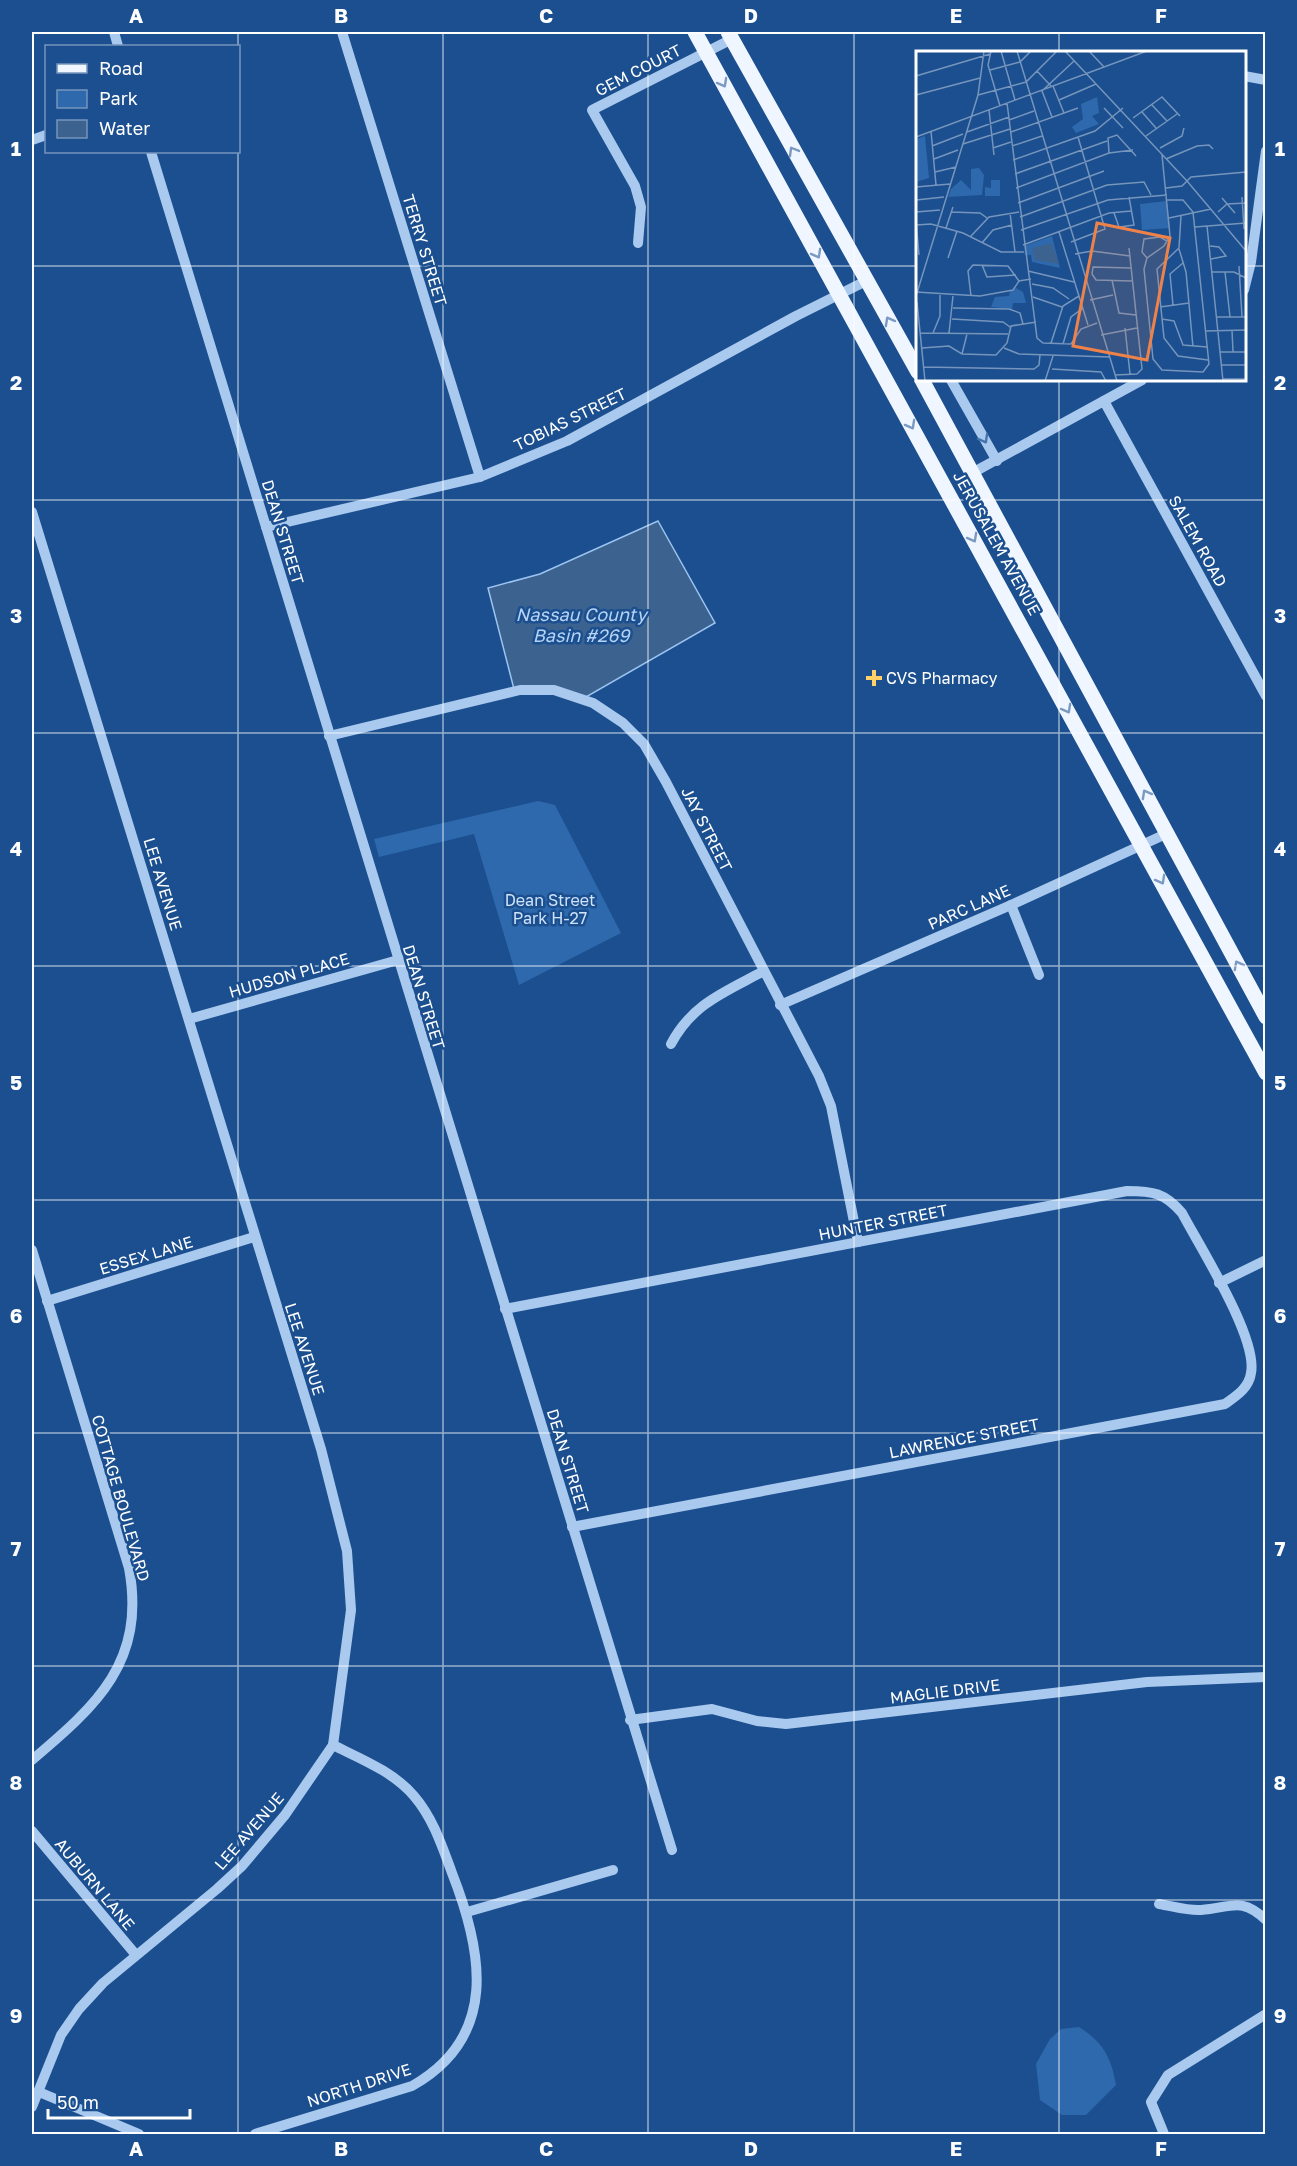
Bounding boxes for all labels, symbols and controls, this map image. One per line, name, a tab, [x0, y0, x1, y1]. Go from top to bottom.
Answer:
text: A	[129, 3, 143, 27]
text: B	[334, 3, 348, 27]
text: C	[539, 3, 553, 27]
text: D	[744, 3, 758, 27]
text: E	[950, 3, 962, 27]
text: F	[1155, 3, 1167, 27]
street label: GEM COURT	[592, 40, 684, 100]
legend	[45, 45, 240, 153]
inset map	[916, 51, 1246, 381]
text: Road	[99, 57, 143, 79]
one-way arrow	[716, 77, 727, 87]
text: Park	[99, 87, 138, 109]
text: Water	[99, 117, 150, 139]
text: 1	[11, 136, 21, 160]
text: 1	[1275, 136, 1285, 160]
one-way arrow	[789, 147, 800, 158]
street label: TERRY STREET	[399, 192, 451, 308]
one-way arrow	[810, 248, 821, 258]
one-way arrow	[885, 317, 896, 327]
text: 2	[10, 370, 22, 394]
text: 2	[1274, 370, 1286, 394]
street label: TOBIAS STREET	[511, 383, 629, 455]
one-way arrow	[904, 419, 915, 429]
one-way arrow	[977, 433, 988, 443]
street label: JERUSALEM AVENUE	[949, 467, 1045, 619]
street label: DEAN STREET	[258, 477, 308, 587]
street label: SALEM ROAD	[1165, 492, 1231, 590]
one-way arrow	[966, 532, 977, 543]
text: 3	[10, 603, 22, 627]
water label: Nassau County Basin #269	[516, 603, 649, 646]
text: 3	[1274, 603, 1286, 627]
place label: CVS Pharmacy	[886, 668, 997, 688]
marker: CVS Pharmacy	[867, 671, 881, 685]
one-way arrow	[1060, 703, 1071, 714]
street label: JAY STREET	[677, 783, 737, 875]
one-way arrow	[1142, 789, 1153, 800]
street label: LEE AVENUE	[139, 835, 187, 933]
text: 4	[10, 836, 22, 860]
text: 4	[1274, 836, 1286, 860]
one-way arrow	[1154, 874, 1165, 885]
street label: PARC LANE	[925, 880, 1013, 934]
park label: Dean Street Park H-27	[505, 890, 595, 928]
street label: DEAN STREET	[399, 942, 449, 1052]
street label: HUDSON PLACE	[226, 948, 352, 1002]
one-way arrow	[1234, 961, 1245, 972]
text: 5	[10, 1070, 22, 1094]
text: 5	[1274, 1070, 1286, 1094]
street label: HUNTER STREET	[817, 1200, 949, 1244]
street label: ESSEX LANE	[97, 1231, 195, 1279]
street label: LEE AVENUE	[281, 1300, 329, 1398]
text: 6	[10, 1303, 22, 1327]
text: 6	[1274, 1303, 1286, 1327]
street label: DEAN STREET	[543, 1406, 593, 1516]
street label: COTTAGE BOULEVARD	[88, 1412, 154, 1584]
street label: LAWRENCE STREET	[887, 1414, 1041, 1462]
text: 7	[11, 1536, 22, 1560]
text: 7	[1275, 1536, 1286, 1560]
street label: MAGLIE DRIVE	[889, 1674, 1001, 1708]
text: 8	[10, 1770, 22, 1794]
text: 8	[1274, 1770, 1286, 1794]
street label: LEE AVENUE	[210, 1788, 288, 1874]
street label: AUBURN LANE	[51, 1834, 139, 1934]
text: 9	[10, 2003, 22, 2027]
text: 9	[1274, 2003, 1286, 2027]
street label: NORTH DRIVE	[304, 2059, 414, 2111]
scale bar	[48, 2082, 190, 2120]
text: 50 m	[57, 2091, 99, 2113]
text: A	[129, 2136, 143, 2160]
text: B	[334, 2136, 348, 2160]
text: C	[539, 2136, 553, 2160]
text: D	[744, 2136, 758, 2160]
text: E	[950, 2136, 962, 2160]
text: F	[1155, 2136, 1167, 2160]

